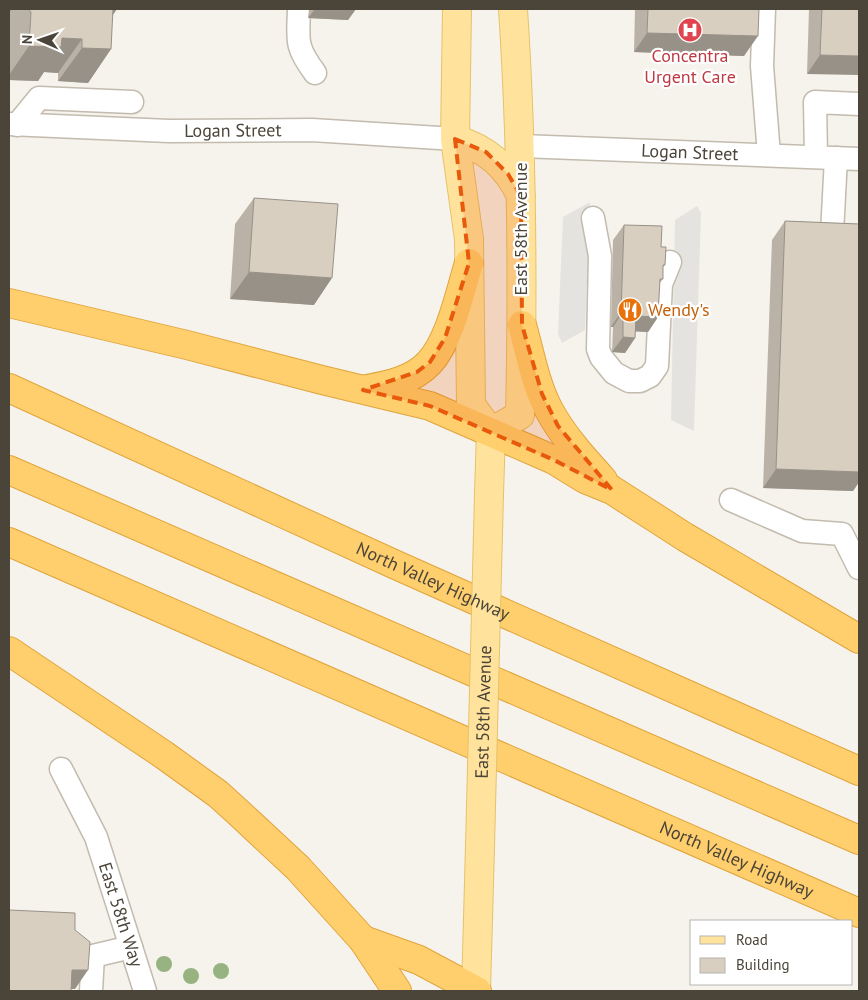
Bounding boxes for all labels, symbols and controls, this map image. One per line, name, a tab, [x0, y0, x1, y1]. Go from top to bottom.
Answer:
north arrow	[15, 15, 65, 65]
hospital icon: Concentra Urgent Care	[677, 17, 703, 43]
text: N	[18, 35, 36, 44]
place label: Concentra Urgent Care	[644, 44, 736, 88]
street label: Logan Street	[184, 118, 282, 142]
street label: Logan Street	[641, 139, 739, 165]
street label: East 58th Avenue	[509, 162, 532, 296]
restaurant icon: Wendy's	[617, 297, 643, 323]
place label: Wendy's	[648, 298, 710, 321]
street label: North Valley Highway	[353, 536, 514, 625]
street label: East 58th Avenue	[470, 645, 496, 779]
street label: North Valley Highway	[656, 815, 818, 903]
street label: East 58th Way	[94, 859, 149, 970]
legend	[690, 920, 853, 985]
text: Road	[736, 930, 768, 949]
text: Building	[736, 955, 790, 974]

